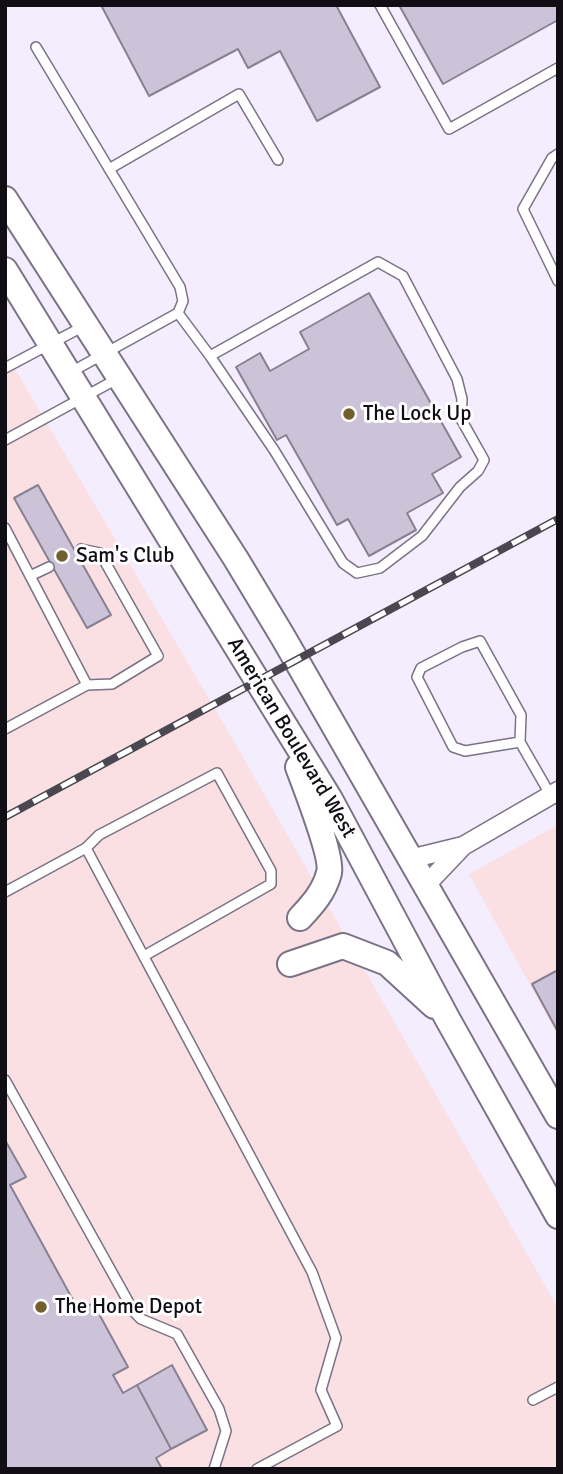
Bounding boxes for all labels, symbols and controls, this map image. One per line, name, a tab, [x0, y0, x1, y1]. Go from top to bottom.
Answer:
place label: The Lock Up	[363, 401, 471, 427]
marker: The Lock Up	[341, 406, 357, 422]
place label: Sam's Club	[76, 543, 174, 569]
marker: Sam's Club	[54, 548, 70, 564]
street label: American Boulevard West	[221, 633, 361, 843]
place label: The Home Depot	[55, 1294, 202, 1320]
marker: The Home Depot	[33, 1299, 49, 1315]

